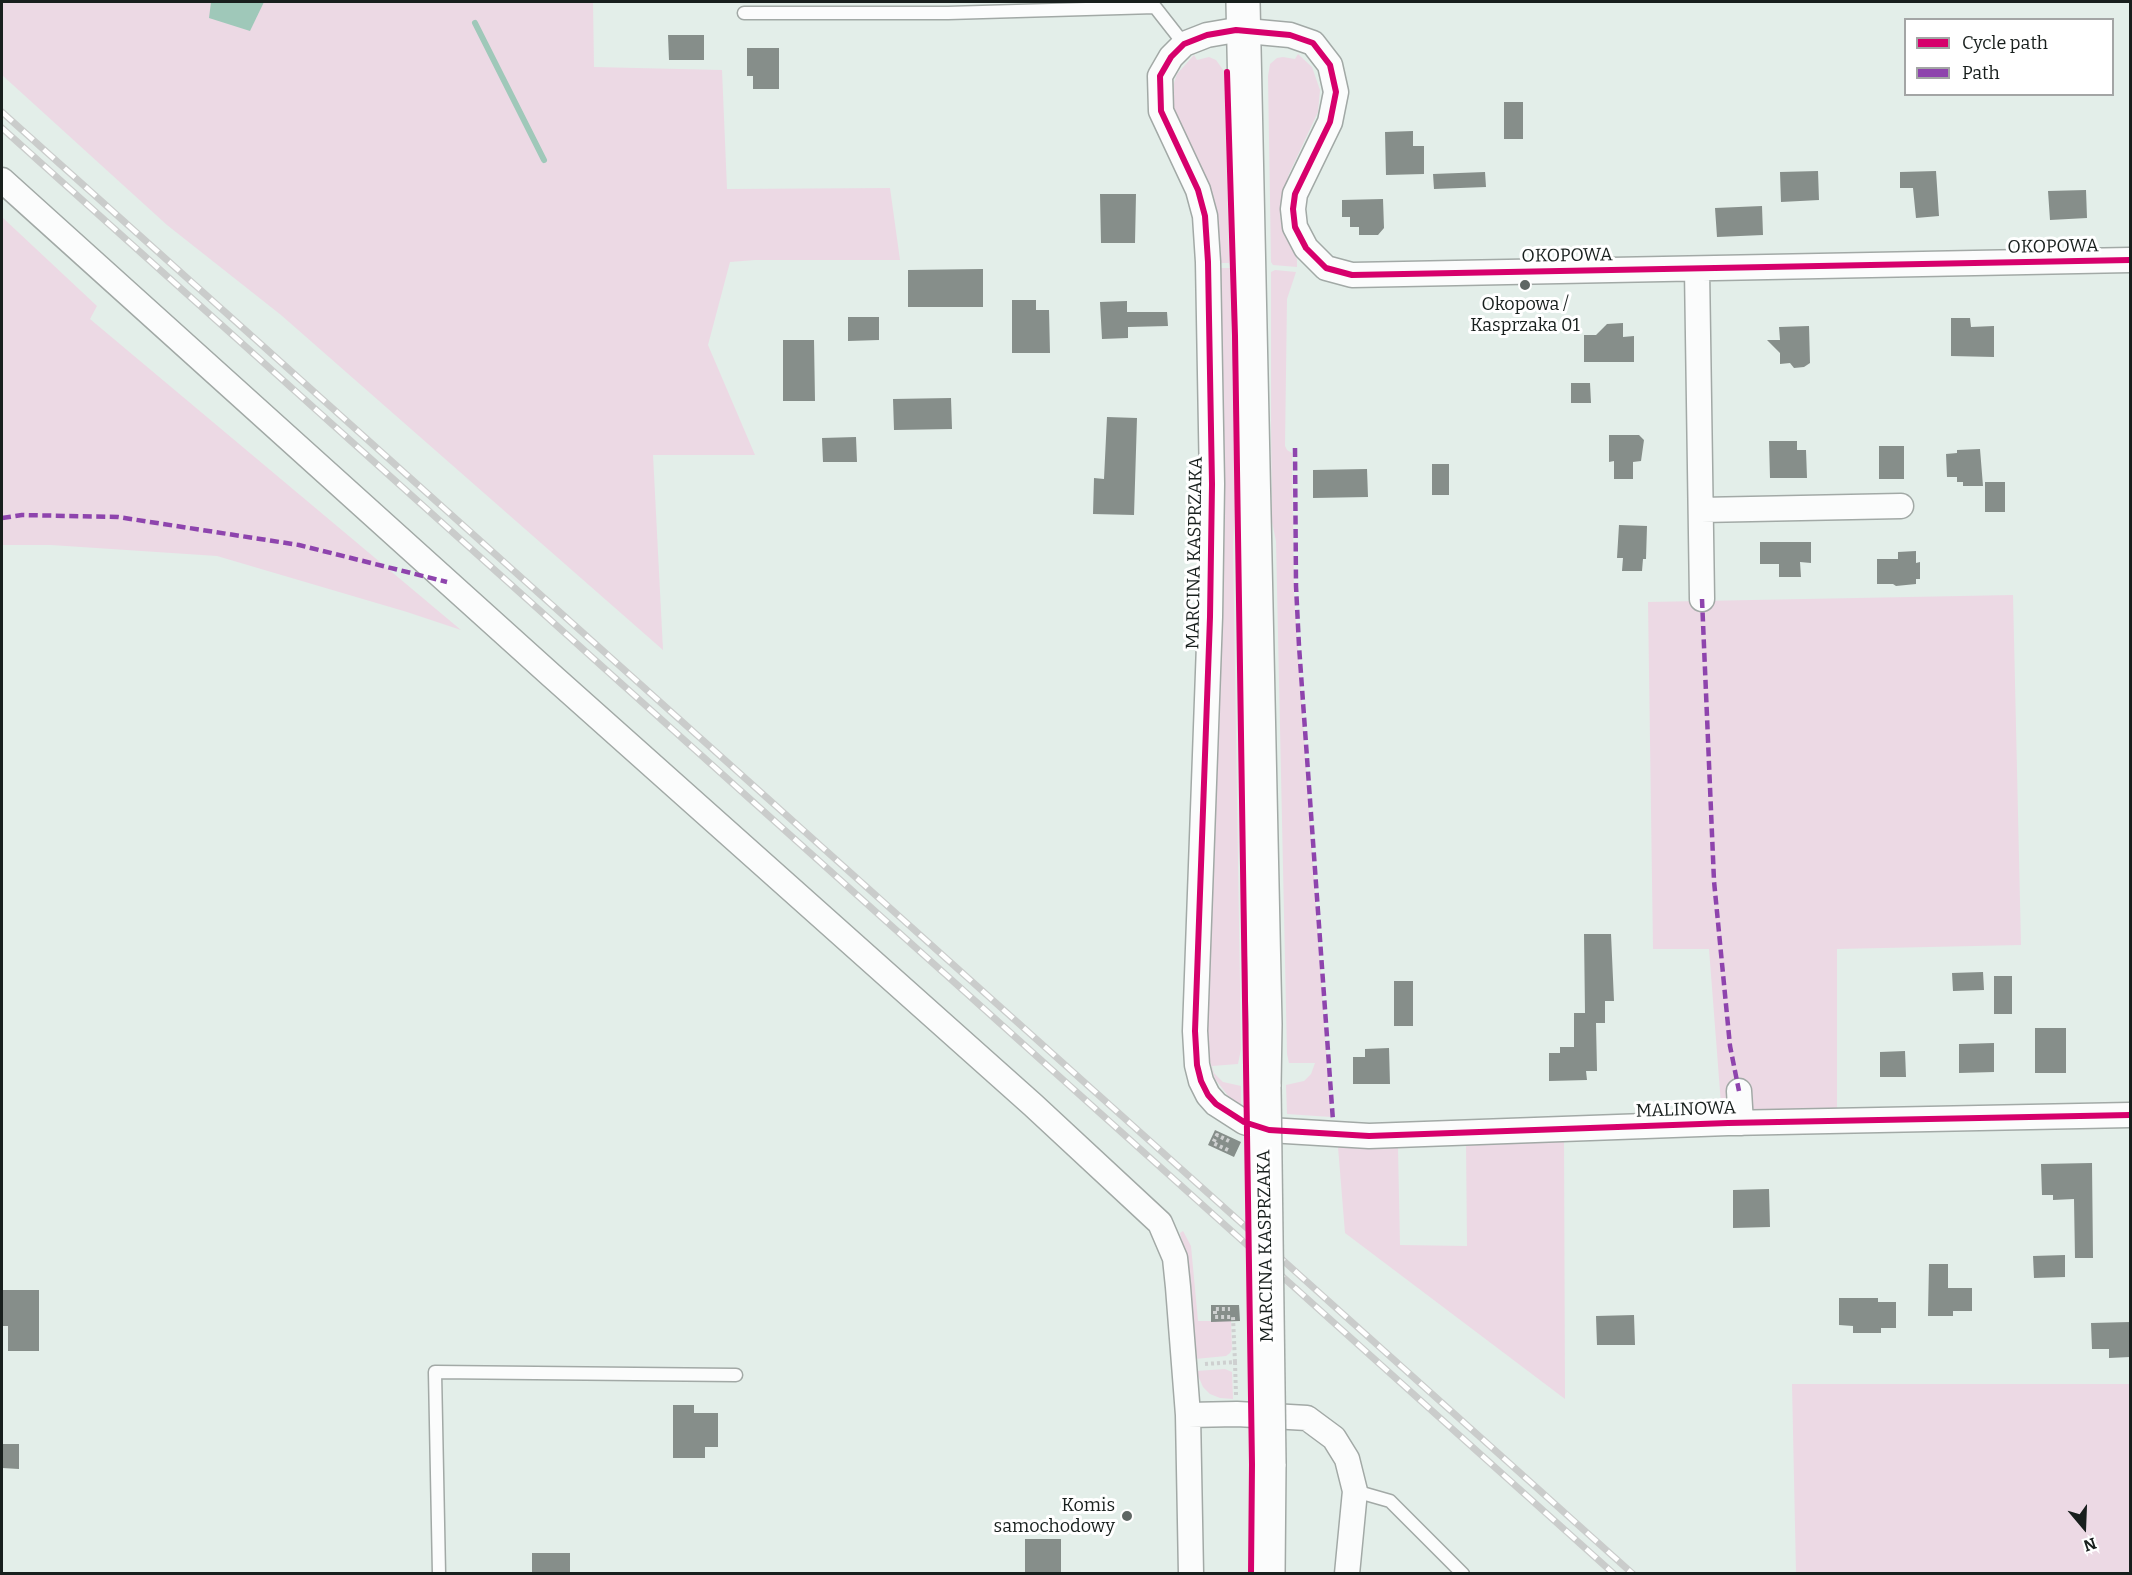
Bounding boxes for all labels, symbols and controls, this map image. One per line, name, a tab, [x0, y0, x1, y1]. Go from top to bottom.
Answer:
legend	[1904, 18, 2114, 96]
text: Cycle path	[1962, 32, 2048, 54]
text: Path	[1962, 62, 2000, 84]
street label: OKOPOWA	[2007, 235, 2099, 259]
street label: OKOPOWA	[1521, 244, 1613, 268]
marker: Okopowa / Kasprzaka 01	[1518, 278, 1532, 292]
place label: Okopowa / Kasprzaka 01	[1470, 294, 1580, 336]
street label: MARCINA KASPRZAKA	[1183, 456, 1207, 650]
street label: MALINOWA	[1635, 1097, 1737, 1123]
street label: MARCINA KASPRZAKA	[1254, 1149, 1278, 1343]
place label: Komis samochodowy	[994, 1495, 1115, 1538]
north arrow	[2054, 1497, 2114, 1557]
marker: Komis samochodowy	[1120, 1509, 1134, 1523]
text: N	[2081, 1533, 2099, 1555]

